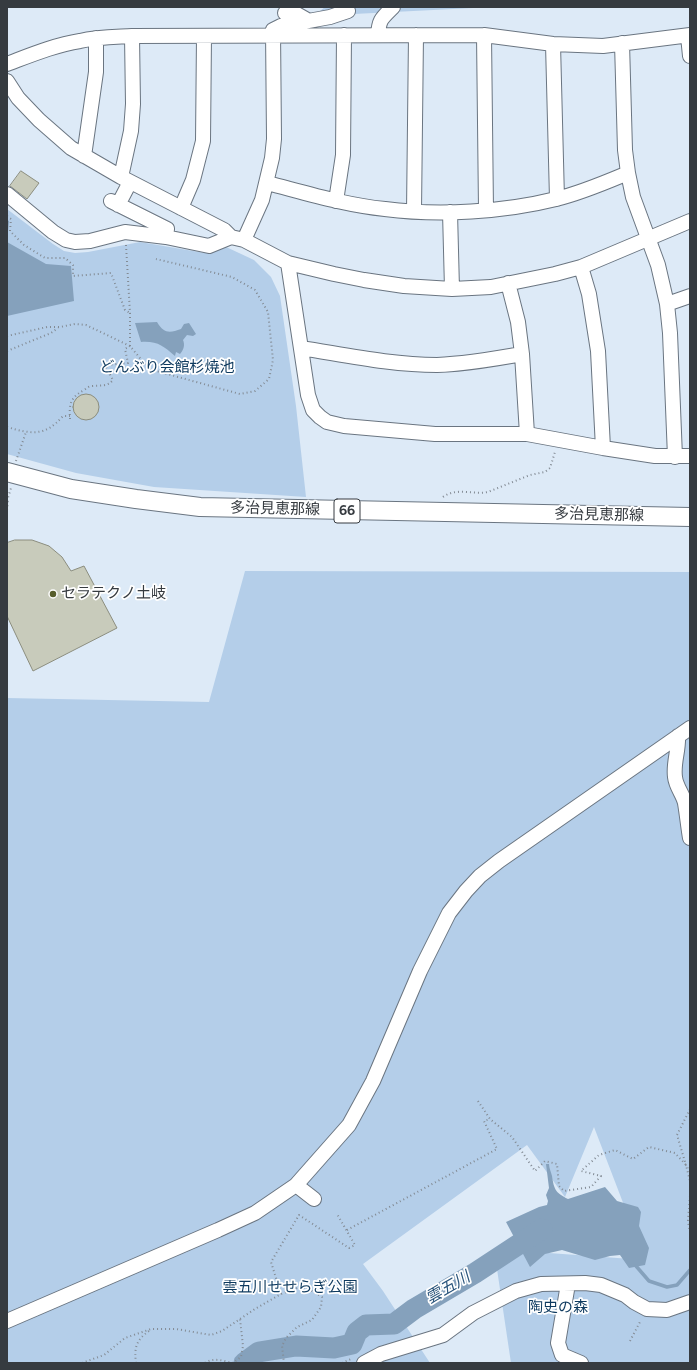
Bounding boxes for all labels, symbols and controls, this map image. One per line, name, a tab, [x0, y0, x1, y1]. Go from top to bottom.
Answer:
park label: どんぶり会館杉焼池	[100, 359, 234, 377]
street label: 多治見恵那線	[230, 499, 320, 519]
road number: 66	[334, 499, 360, 523]
street label: 多治見恵那線	[554, 505, 644, 525]
place label: セラテクノ土岐	[61, 585, 166, 603]
marker: セラテクノ土岐	[48, 589, 58, 599]
water label: 雲五川	[422, 1268, 474, 1308]
park label: 雲五川せせらぎ公園	[223, 1279, 357, 1297]
park label: 陶史の森	[528, 1299, 588, 1317]

